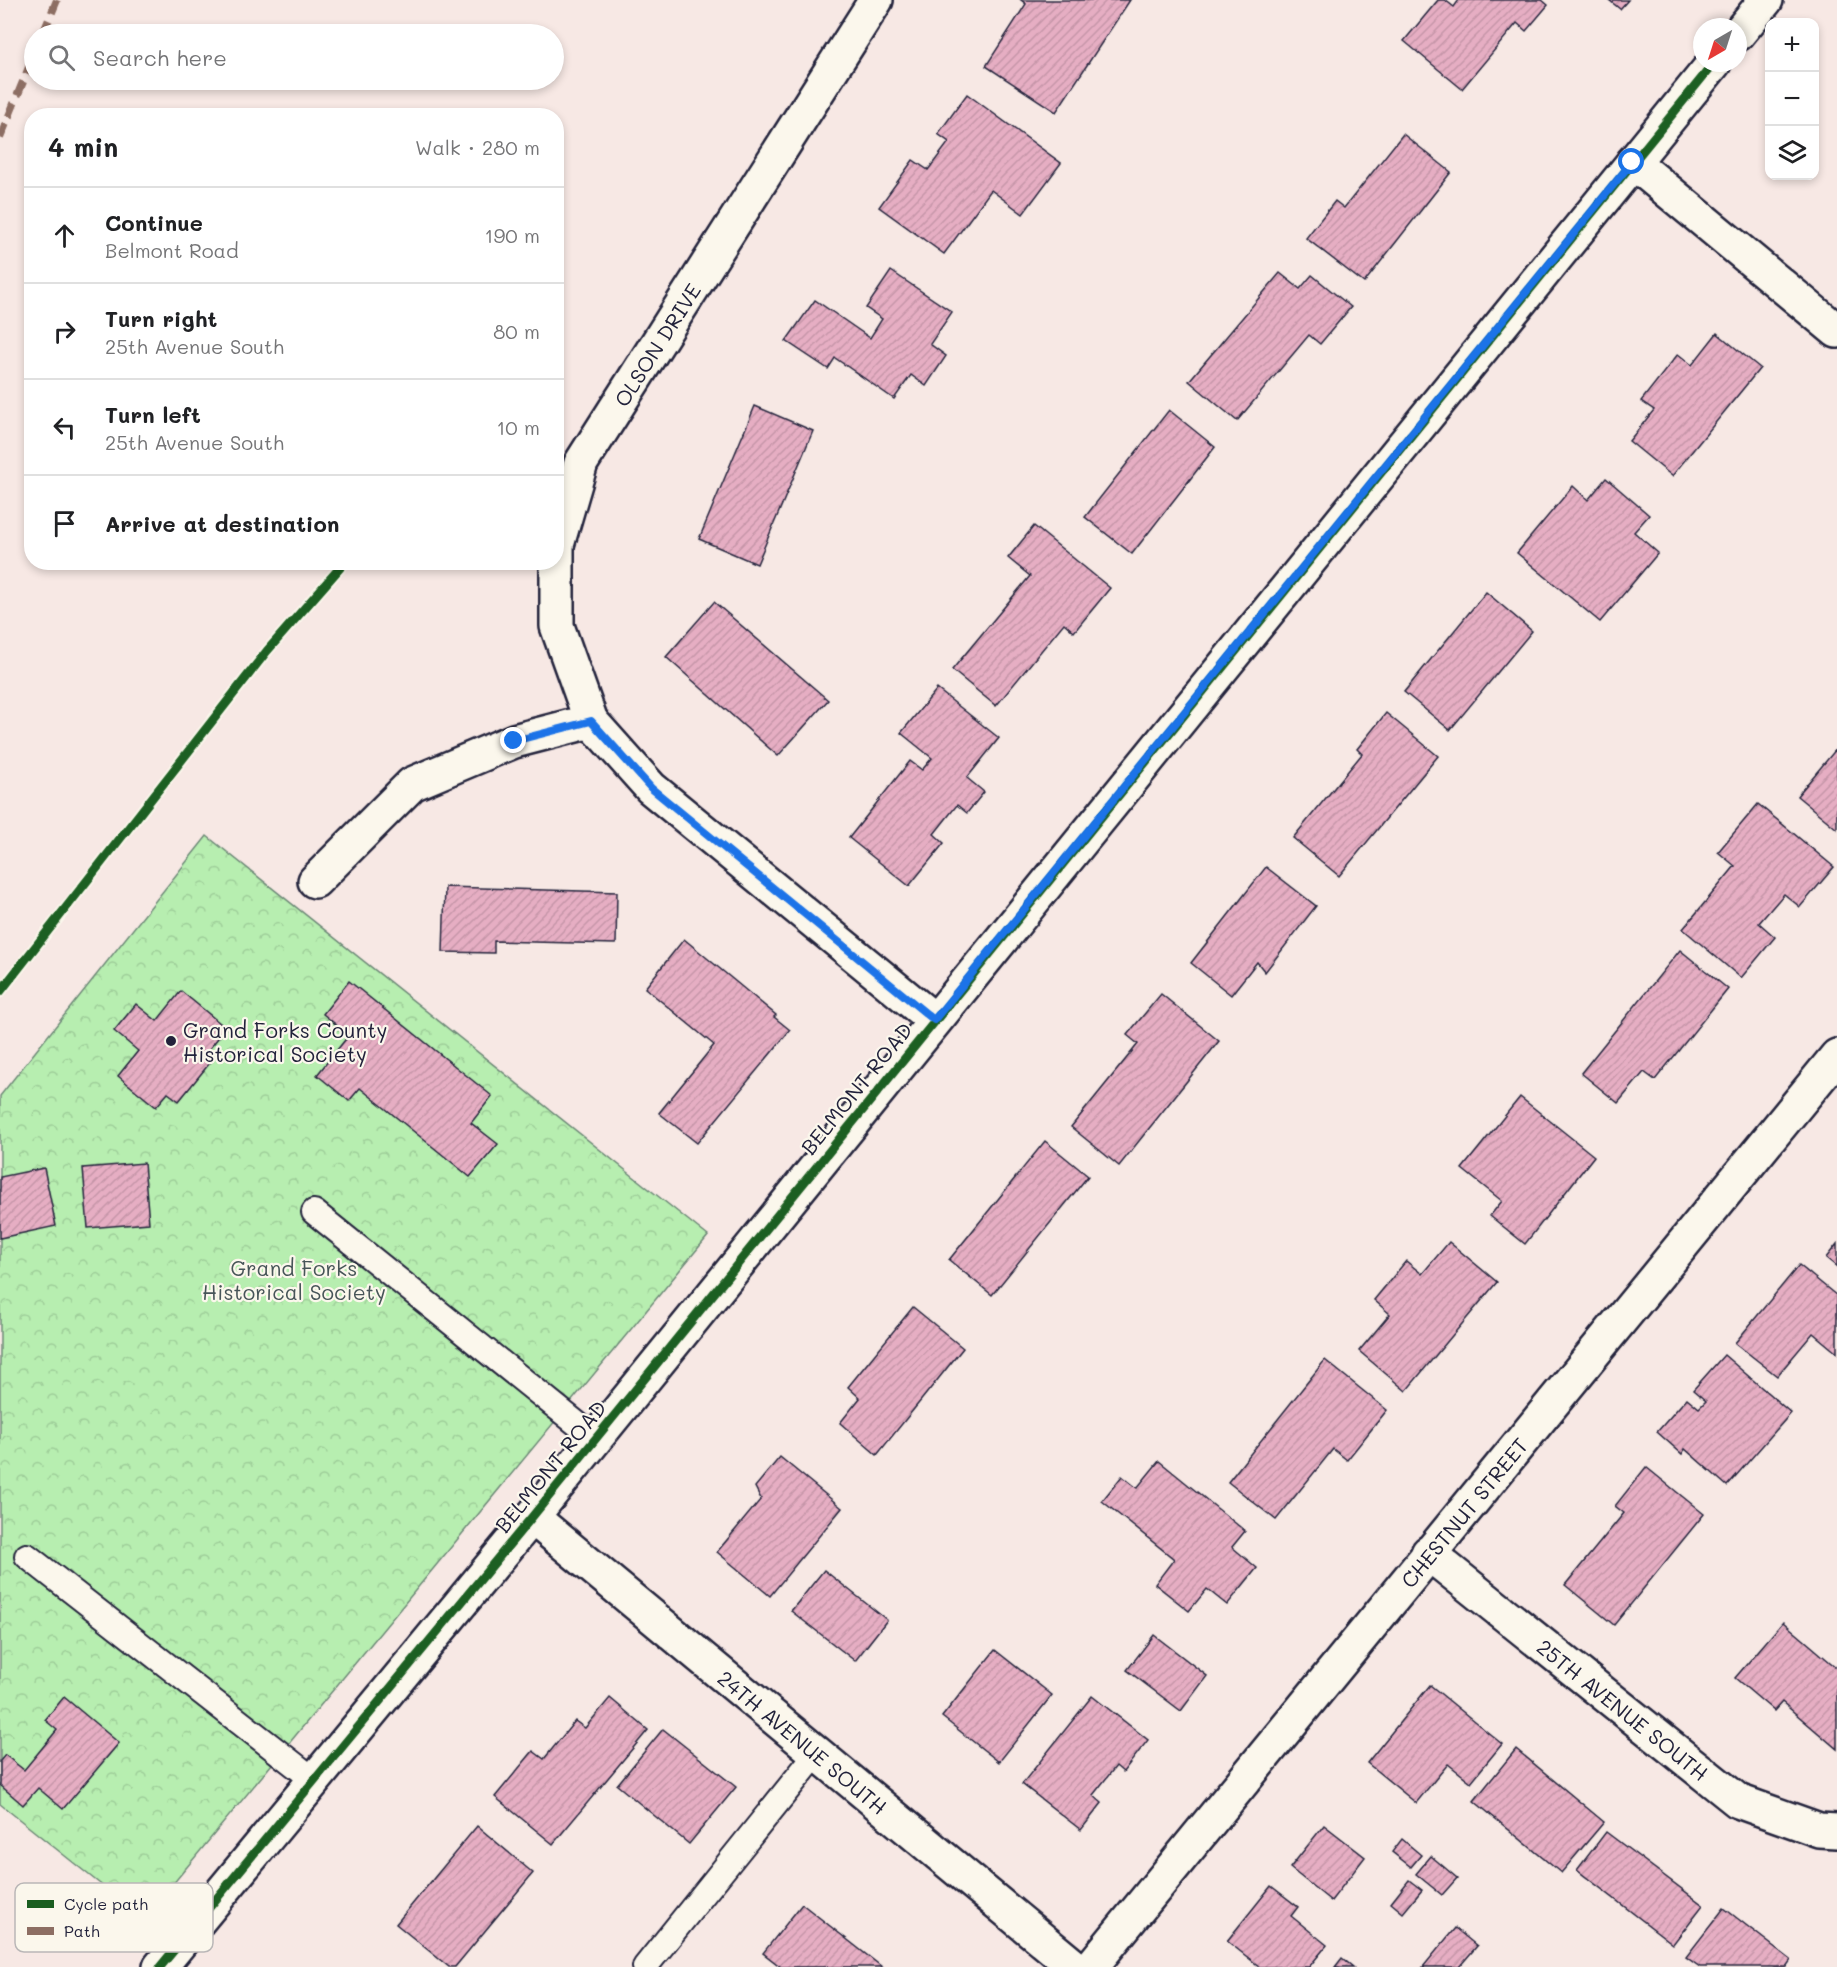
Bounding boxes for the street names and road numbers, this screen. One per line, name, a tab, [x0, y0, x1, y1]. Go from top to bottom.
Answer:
street label: OLSON DRIVE	[607, 278, 706, 411]
street label: BELMONT ROAD	[794, 1016, 918, 1160]
street label: BELMONT ROAD	[488, 1394, 612, 1538]
street label: CHESTNUT STREET	[1394, 1431, 1533, 1593]
street label: 25TH AVENUE SOUTH	[1532, 1632, 1714, 1786]
street label: 24TH AVENUE SOUTH	[713, 1664, 893, 1820]

